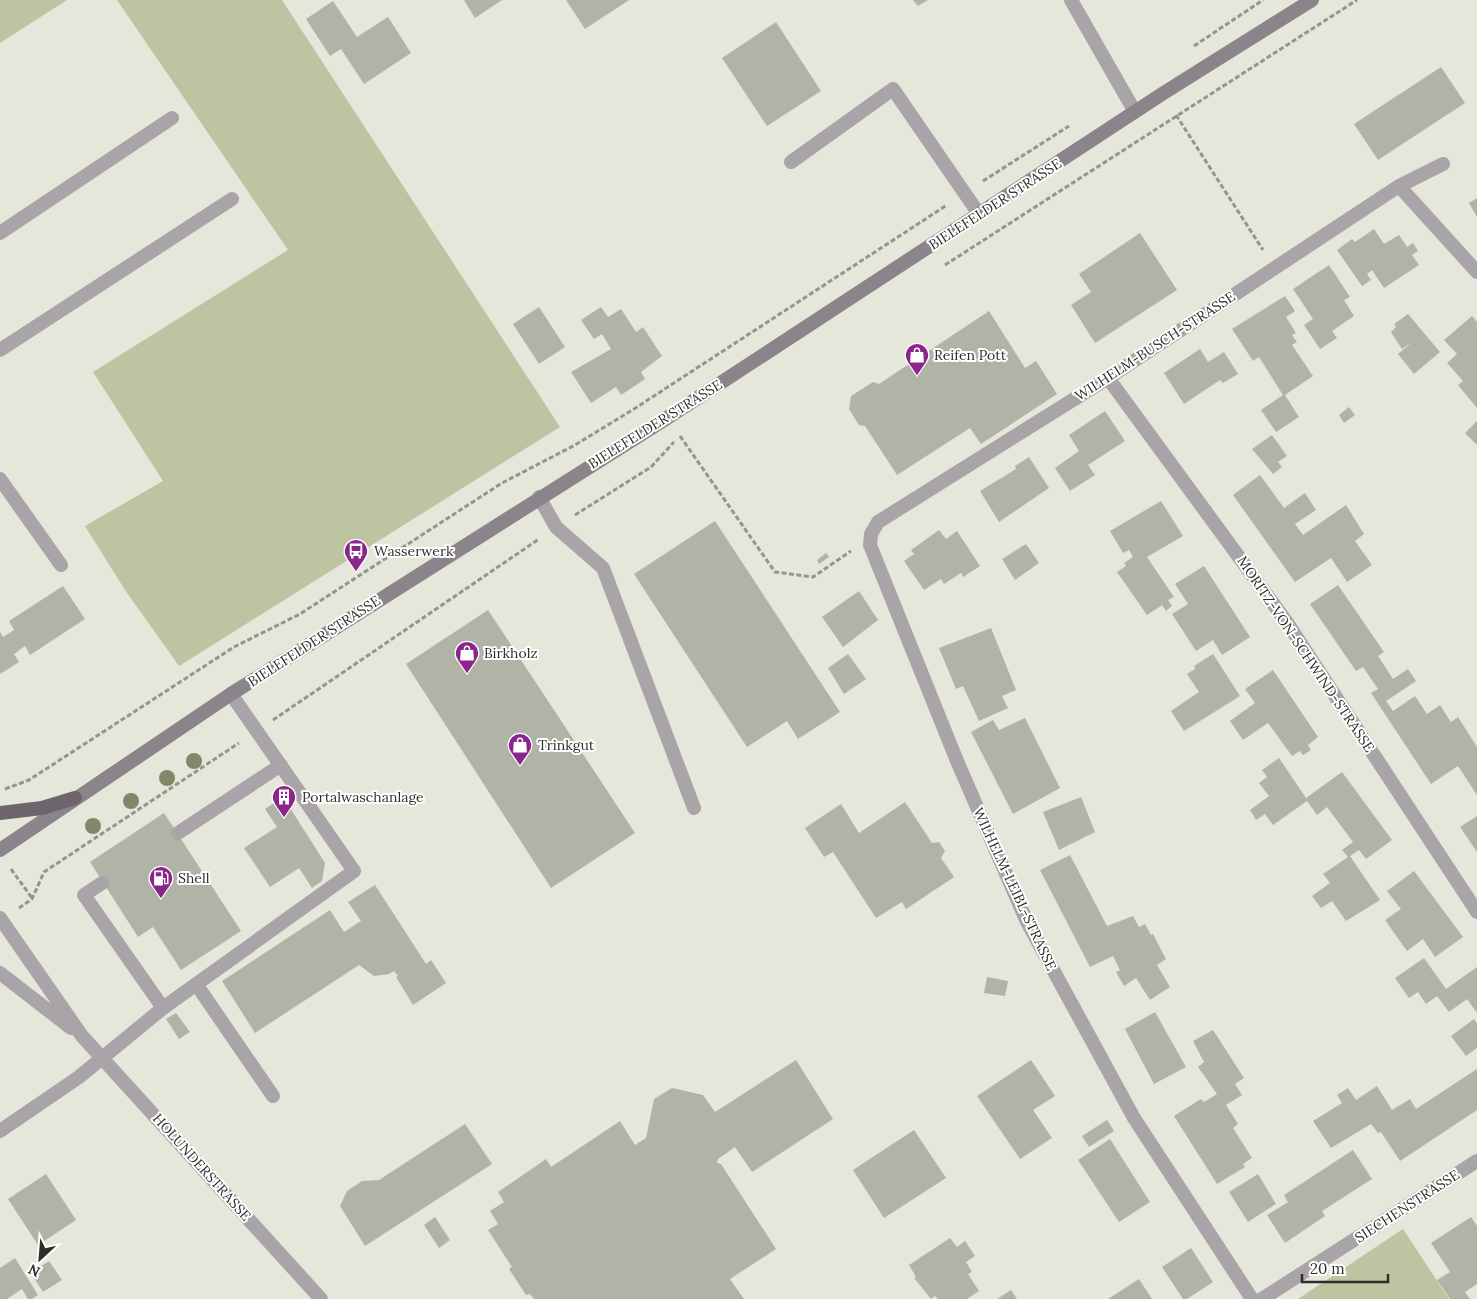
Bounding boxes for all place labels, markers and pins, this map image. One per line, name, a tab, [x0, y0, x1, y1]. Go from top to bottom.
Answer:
shop icon: Reifen Pott	[904, 342, 930, 376]
place label: Reifen Pott	[934, 346, 1007, 364]
bus stop icon: Wasserwerk	[343, 538, 369, 572]
place label: Wasserwerk	[374, 542, 454, 560]
shop icon: Birkholz	[454, 640, 480, 674]
place label: Birkholz	[484, 644, 538, 662]
shop icon: Trinkgut	[507, 732, 533, 766]
place label: Trinkgut	[538, 736, 595, 754]
building icon: Portalwaschanlage	[271, 784, 297, 818]
place label: Portalwaschanlage	[302, 788, 424, 806]
fuel station icon: Shell	[148, 865, 174, 899]
place label: Shell	[178, 869, 210, 887]

